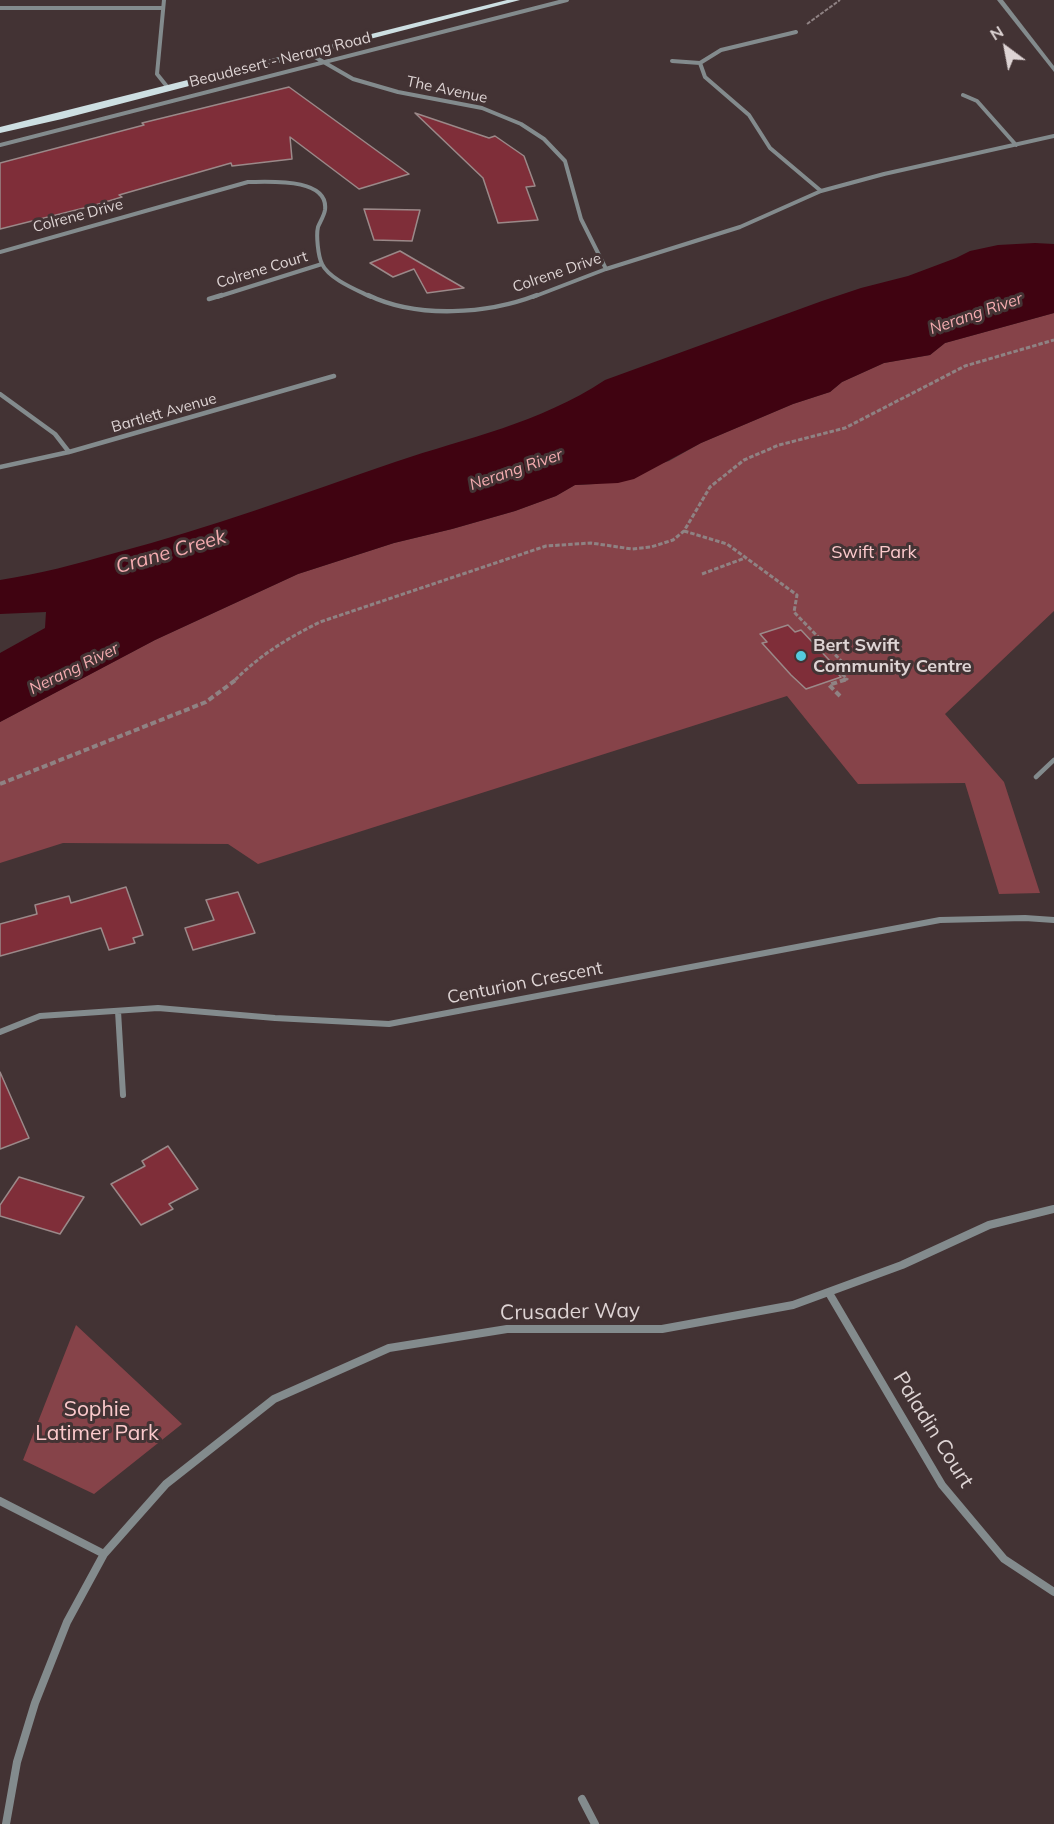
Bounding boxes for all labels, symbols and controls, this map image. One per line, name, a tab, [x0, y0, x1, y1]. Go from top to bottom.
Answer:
north arrow	[976, 18, 1036, 78]
text: N	[986, 21, 1007, 44]
street label: Beaudesert - Nerang Road	[187, 29, 373, 91]
street label: The Avenue	[405, 73, 489, 107]
street label: Colrene Drive	[31, 195, 125, 237]
street label: Colrene Court	[214, 248, 310, 292]
street label: Colrene Drive	[510, 249, 604, 297]
water label: Nerang River	[927, 289, 1025, 339]
street label: Bartlett Avenue	[109, 389, 219, 437]
water label: Nerang River	[467, 445, 565, 495]
water label: Crane Creek	[113, 525, 229, 579]
park label: Swift Park	[831, 542, 917, 564]
place label: Bert Swift Community Centre	[813, 635, 972, 678]
water label: Nerang River	[26, 639, 122, 699]
marker: Bert Swift Community Centre	[794, 649, 808, 663]
street label: Centurion Crescent	[445, 957, 605, 1009]
street label: Crusader Way	[500, 1298, 640, 1326]
street label: Paladin Court	[887, 1367, 979, 1493]
park label: Sophie Latimer Park	[35, 1397, 159, 1447]

